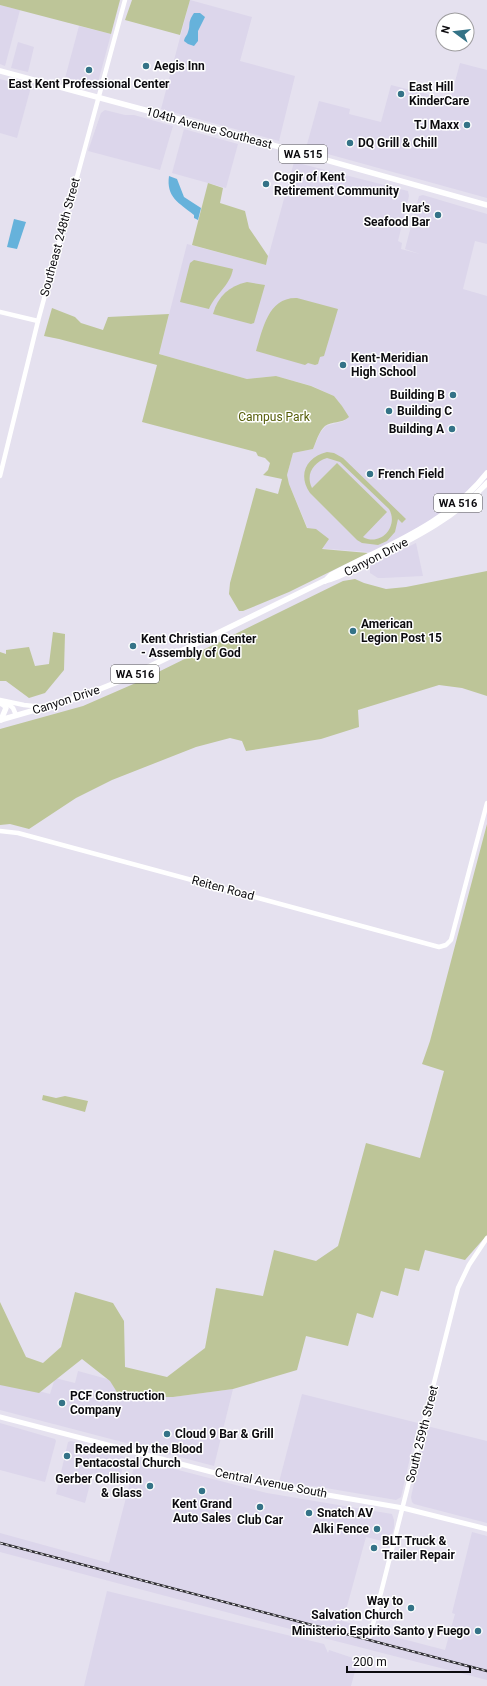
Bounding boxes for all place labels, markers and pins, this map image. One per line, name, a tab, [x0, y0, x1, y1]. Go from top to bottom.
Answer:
place label: Aegis Inn	[154, 59, 205, 73]
marker: Aegis Inn	[141, 61, 151, 71]
marker: East Kent Professional Center	[84, 65, 94, 75]
place label: East Kent Professional Center	[8, 77, 170, 91]
place label: East Hill KinderCare	[409, 80, 470, 108]
marker: East Hill KinderCare	[396, 89, 406, 99]
place label: TJ Maxx	[414, 118, 460, 132]
marker: TJ Maxx	[462, 120, 472, 130]
place label: DQ Grill & Chill	[358, 136, 437, 150]
marker: DQ Grill & Chill	[345, 138, 355, 148]
place label: Cogir of Kent Retirement Community	[274, 170, 400, 198]
marker: Cogir of Kent Retirement Community	[261, 179, 271, 189]
place label: Ivar's Seafood Bar	[364, 201, 431, 229]
marker: Ivar's Seafood Bar	[433, 210, 443, 220]
place label: Kent-Meridian High School	[351, 351, 428, 379]
marker: Kent-Meridian High School	[338, 360, 348, 370]
place label: Building B	[390, 388, 445, 402]
marker: Building B	[448, 390, 458, 400]
place label: Building C	[397, 404, 452, 418]
marker: Building C	[384, 406, 394, 416]
place label: Building A	[389, 422, 445, 436]
marker: Building A	[447, 424, 457, 434]
place label: French Field	[378, 467, 444, 481]
marker: French Field	[365, 469, 375, 479]
place label: American Legion Post 15	[361, 617, 442, 645]
marker: American Legion Post 15	[348, 626, 358, 636]
place label: Kent Christian Center - Assembly of God	[141, 632, 257, 660]
marker: Kent Christian Center - Assembly of God	[128, 641, 138, 651]
place label: PCF Construction Company	[70, 1389, 165, 1417]
marker: PCF Construction Company	[57, 1398, 67, 1408]
place label: Cloud 9 Bar & Grill	[175, 1427, 274, 1441]
marker: Cloud 9 Bar & Grill	[162, 1429, 172, 1439]
place label: Redeemed by the Blood Pentacostal Church	[75, 1442, 203, 1470]
marker: Redeemed by the Blood Pentacostal Church	[62, 1451, 72, 1461]
place label: Gerber Collision & Glass	[55, 1472, 142, 1500]
marker: Gerber Collision & Glass	[145, 1481, 155, 1491]
marker: Kent Grand Auto Sales	[197, 1486, 207, 1496]
place label: Kent Grand Auto Sales	[172, 1497, 232, 1525]
marker: Club Car	[255, 1502, 265, 1512]
place label: Snatch AV	[317, 1506, 373, 1520]
marker: Snatch AV	[304, 1508, 314, 1518]
place label: Club Car	[237, 1513, 284, 1527]
place label: Alki Fence	[313, 1522, 370, 1536]
marker: Alki Fence	[372, 1524, 382, 1534]
place label: BLT Truck & Trailer Repair	[382, 1534, 455, 1562]
marker: BLT Truck & Trailer Repair	[369, 1543, 379, 1553]
place label: Way to Salvation Church	[311, 1594, 403, 1622]
marker: Way to Salvation Church	[406, 1603, 416, 1613]
place label: Ministerio Espirito Santo y Fuego	[292, 1624, 470, 1638]
marker: Ministerio Espirito Santo y Fuego	[473, 1626, 483, 1636]

